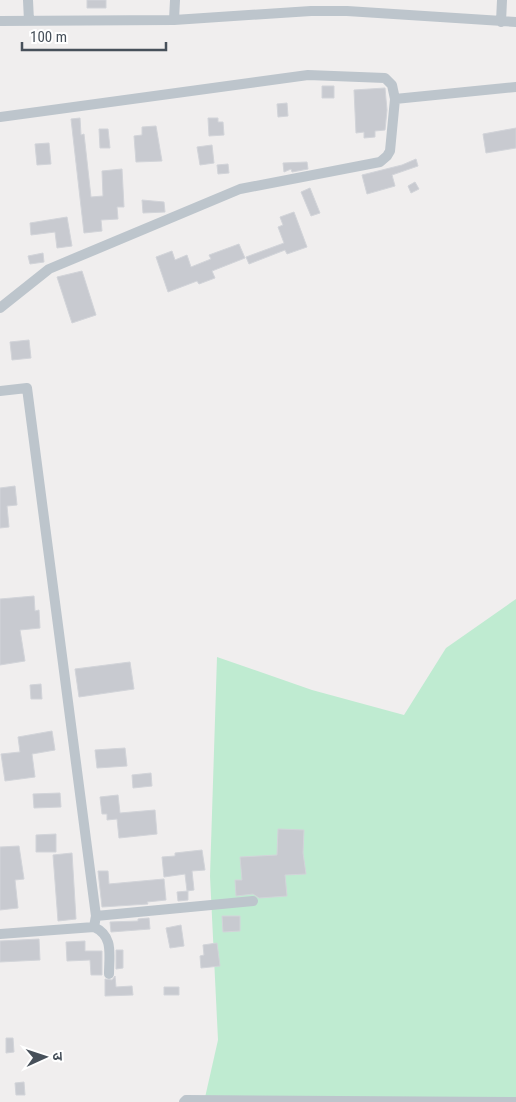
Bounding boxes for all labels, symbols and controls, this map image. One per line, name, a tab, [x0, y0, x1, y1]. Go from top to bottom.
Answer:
scale bar	[22, 20, 166, 52]
text: 100 m	[30, 28, 67, 46]
north arrow	[20, 1032, 70, 1082]
text: उ	[50, 1052, 66, 1062]

